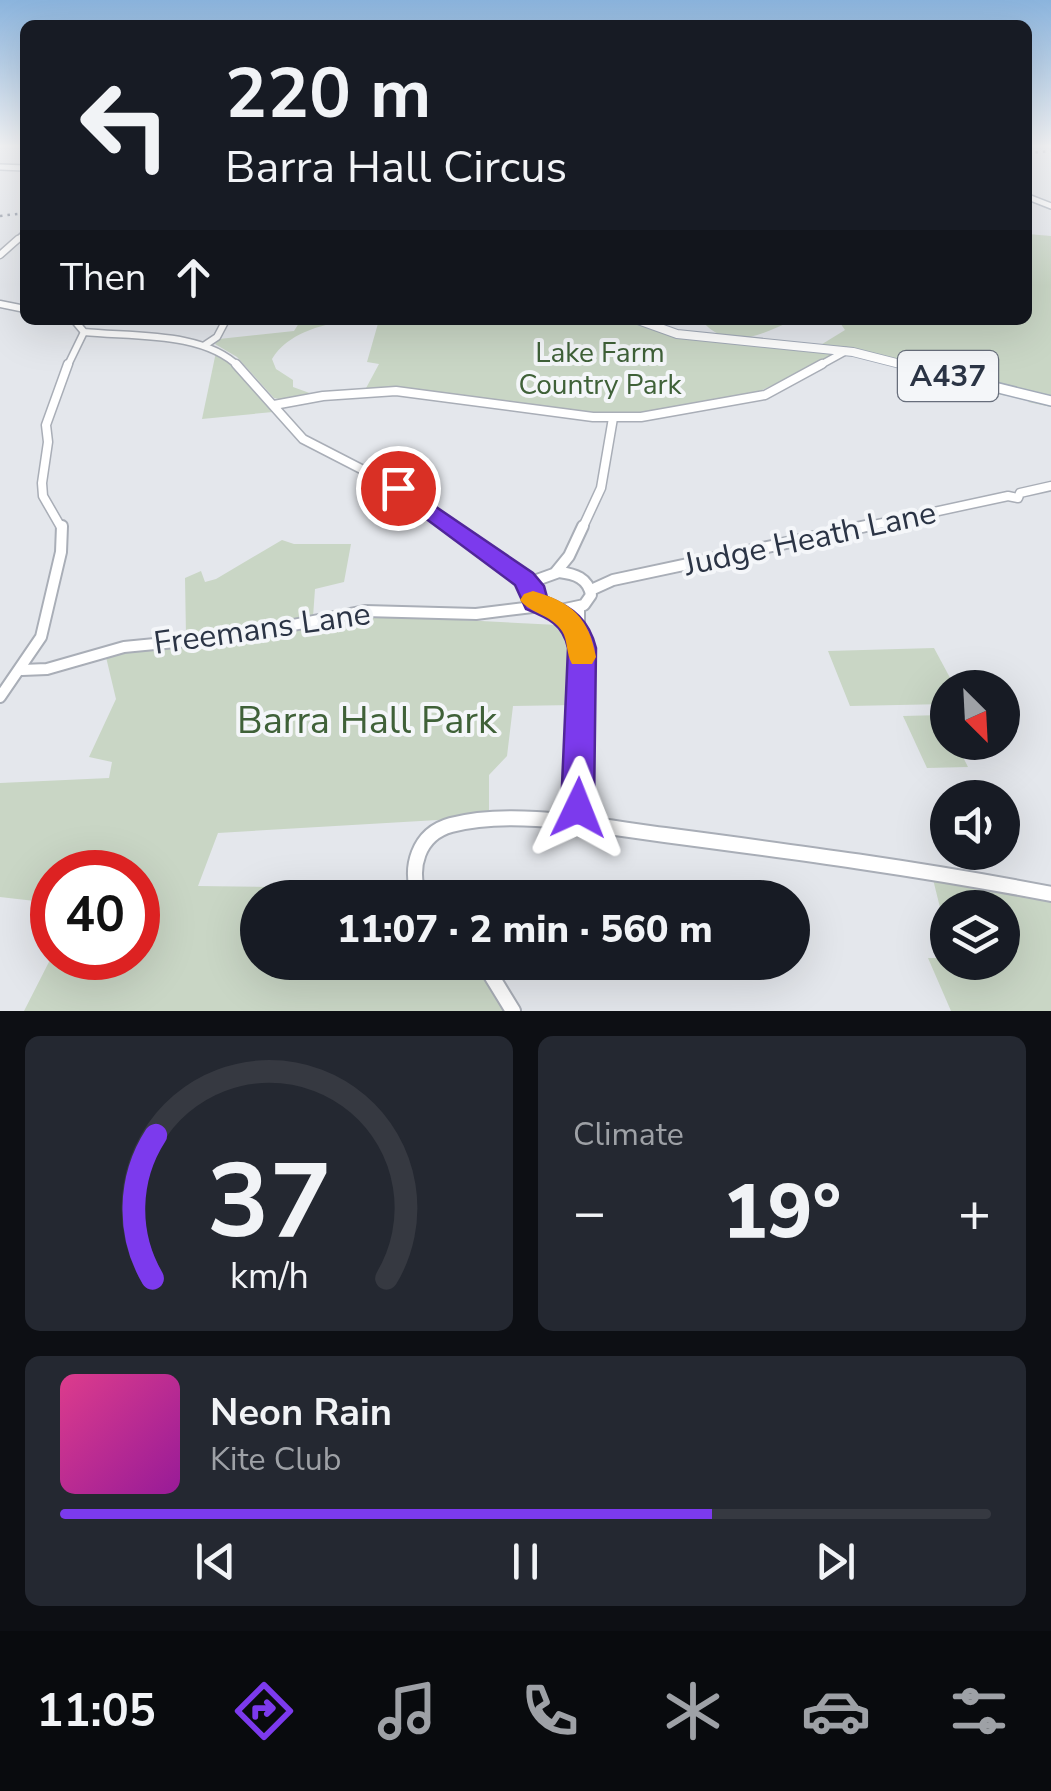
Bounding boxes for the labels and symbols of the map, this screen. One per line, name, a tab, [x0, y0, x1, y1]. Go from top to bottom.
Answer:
park label: Lake Farm Country Park	[518, 334, 683, 404]
road number: A437	[898, 351, 998, 401]
pin	[356, 446, 441, 531]
street label: Judge Heath Lane	[679, 491, 940, 586]
street label: Freemans Lane	[151, 592, 373, 665]
north arrow	[930, 670, 1020, 760]
park label: Barra Hall Park	[237, 695, 498, 746]
position arrow	[526, 756, 630, 860]
speed limit sign: 40	[30, 850, 160, 980]

